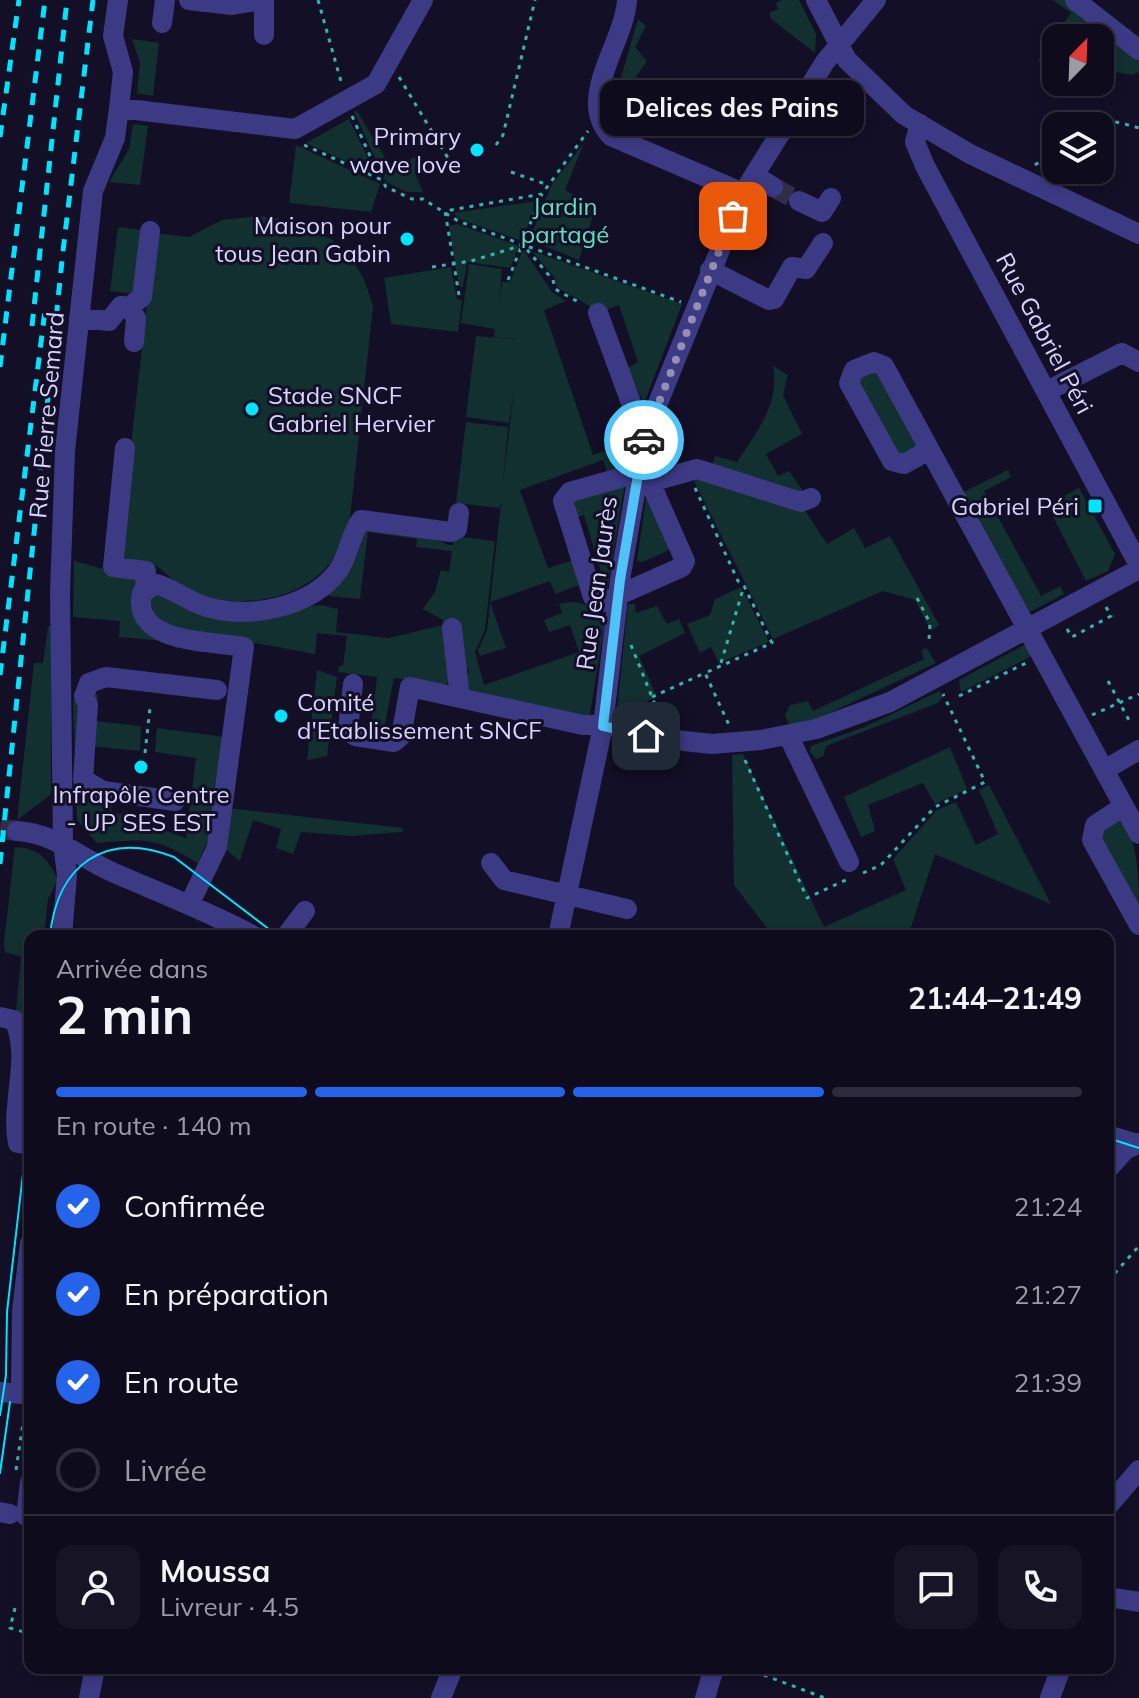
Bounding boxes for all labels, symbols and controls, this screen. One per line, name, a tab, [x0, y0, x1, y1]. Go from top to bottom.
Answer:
north arrow	[1042, 24, 1114, 96]
map controls	[1042, 24, 1114, 184]
callout: Delices des Pains	[601, 80, 865, 136]
text: Delices des Pains	[625, 91, 839, 124]
button: layers	[1042, 112, 1114, 184]
place label: Primary wave love	[349, 121, 461, 179]
marker: Primary wave love	[468, 141, 486, 159]
pin	[699, 182, 767, 250]
park label: Jardin partagé	[521, 191, 609, 249]
icon: bag	[711, 194, 755, 238]
place label: Maison pour tous Jean Gabin	[215, 210, 391, 268]
marker: Maison pour tous Jean Gabin	[398, 230, 416, 248]
street label: Rue Gabriel Péri	[990, 247, 1100, 419]
street label: Rue Pierre Semard	[22, 310, 70, 520]
place label: Stade SNCF Gabriel Hervier	[268, 380, 435, 438]
marker: Stade SNCF Gabriel Hervier	[243, 400, 261, 418]
courier	[604, 400, 684, 480]
icon: car	[622, 418, 666, 462]
place label: Gabriel Péri	[951, 491, 1079, 521]
street label: Rue Jean Jaurès	[569, 494, 623, 672]
marker: Gabriel Péri	[1086, 497, 1104, 515]
place label: Comité d'Etablissement SNCF	[297, 687, 542, 745]
pin	[612, 702, 680, 770]
marker: Comité d'Etablissement SNCF	[272, 707, 290, 725]
icon: home	[624, 714, 668, 758]
marker: Infrapôle Centre - UP SES EST	[132, 758, 150, 776]
place label: Infrapôle Centre - UP SES EST	[52, 779, 230, 837]
text: Arrivée dans	[56, 952, 208, 985]
text: 21:44–21:49	[908, 979, 1082, 1017]
text: 2 min	[56, 982, 193, 1047]
text: En route · 140 m	[56, 1109, 252, 1142]
icon: check	[56, 1184, 100, 1228]
text: Confirmée	[124, 1187, 265, 1225]
text: 21:24	[1014, 1190, 1082, 1223]
icon: check	[56, 1272, 100, 1316]
text: En préparation	[124, 1275, 329, 1313]
text: 21:27	[1014, 1278, 1082, 1311]
icon: check	[56, 1360, 100, 1404]
text: En route	[124, 1363, 239, 1401]
text: 21:39	[1014, 1366, 1082, 1399]
text: Livrée	[124, 1451, 207, 1489]
button: person	[56, 1545, 140, 1629]
button: chat	[894, 1545, 978, 1629]
button: phone	[998, 1545, 1082, 1629]
text: Moussa	[160, 1552, 270, 1590]
text: Livreur · 4.5	[160, 1590, 299, 1623]

